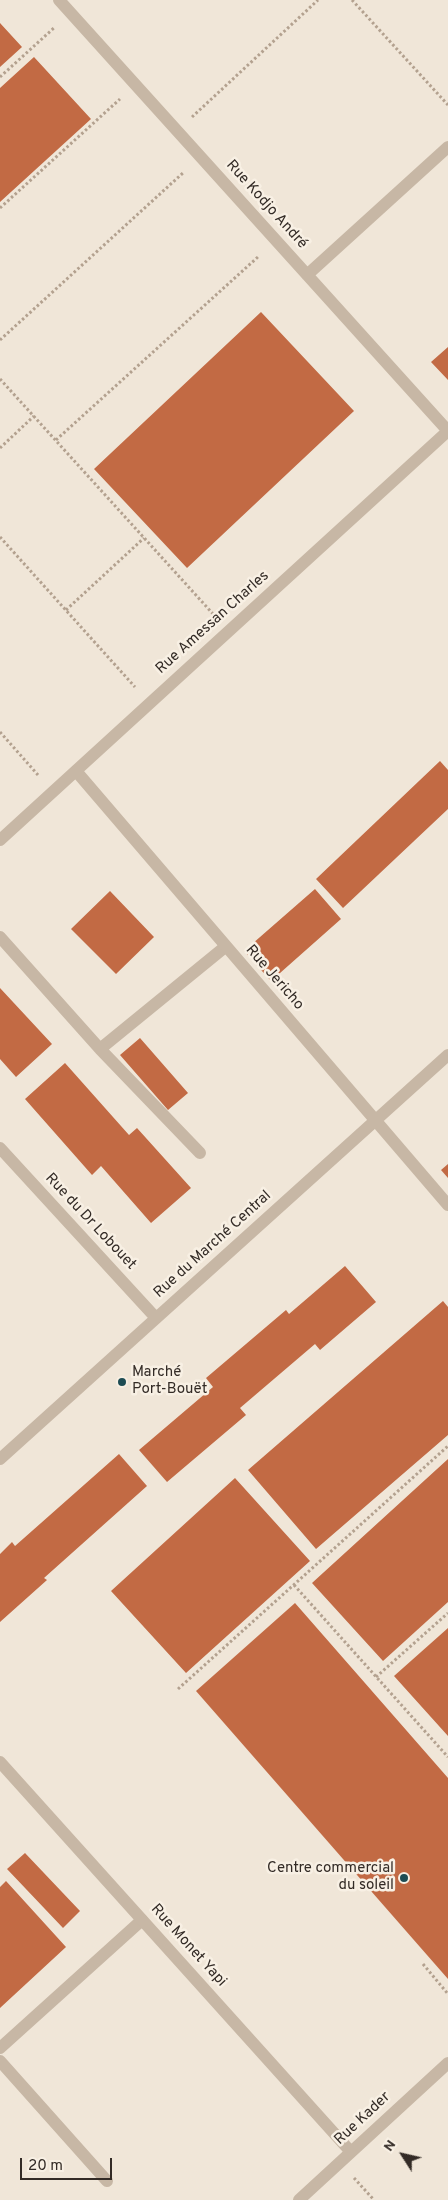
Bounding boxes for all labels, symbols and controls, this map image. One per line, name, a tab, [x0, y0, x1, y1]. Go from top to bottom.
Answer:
street label: Rue Kodjo André	[221, 157, 311, 253]
street label: Rue Amessan Charles	[153, 568, 273, 678]
street label: Rue Jericho	[241, 942, 307, 1014]
street label: Rue du Dr Lobouet	[41, 1170, 139, 1274]
street label: Rue du Marché Central	[151, 1188, 275, 1302]
place label: Marché Port-Bouët	[132, 1364, 207, 1399]
marker: Marché Port-Bouët	[116, 1376, 128, 1388]
place label: Centre commercial du soleil	[267, 1860, 394, 1895]
marker: Centre commercial du soleil	[398, 1872, 410, 1884]
street label: Rue Monet Yapi	[146, 1901, 230, 1991]
street label: Rue Kader	[331, 2089, 395, 2149]
north arrow	[378, 2130, 428, 2180]
text: N	[380, 2137, 400, 2155]
scale bar	[22, 2148, 115, 2180]
text: 20 m	[28, 2157, 63, 2176]

